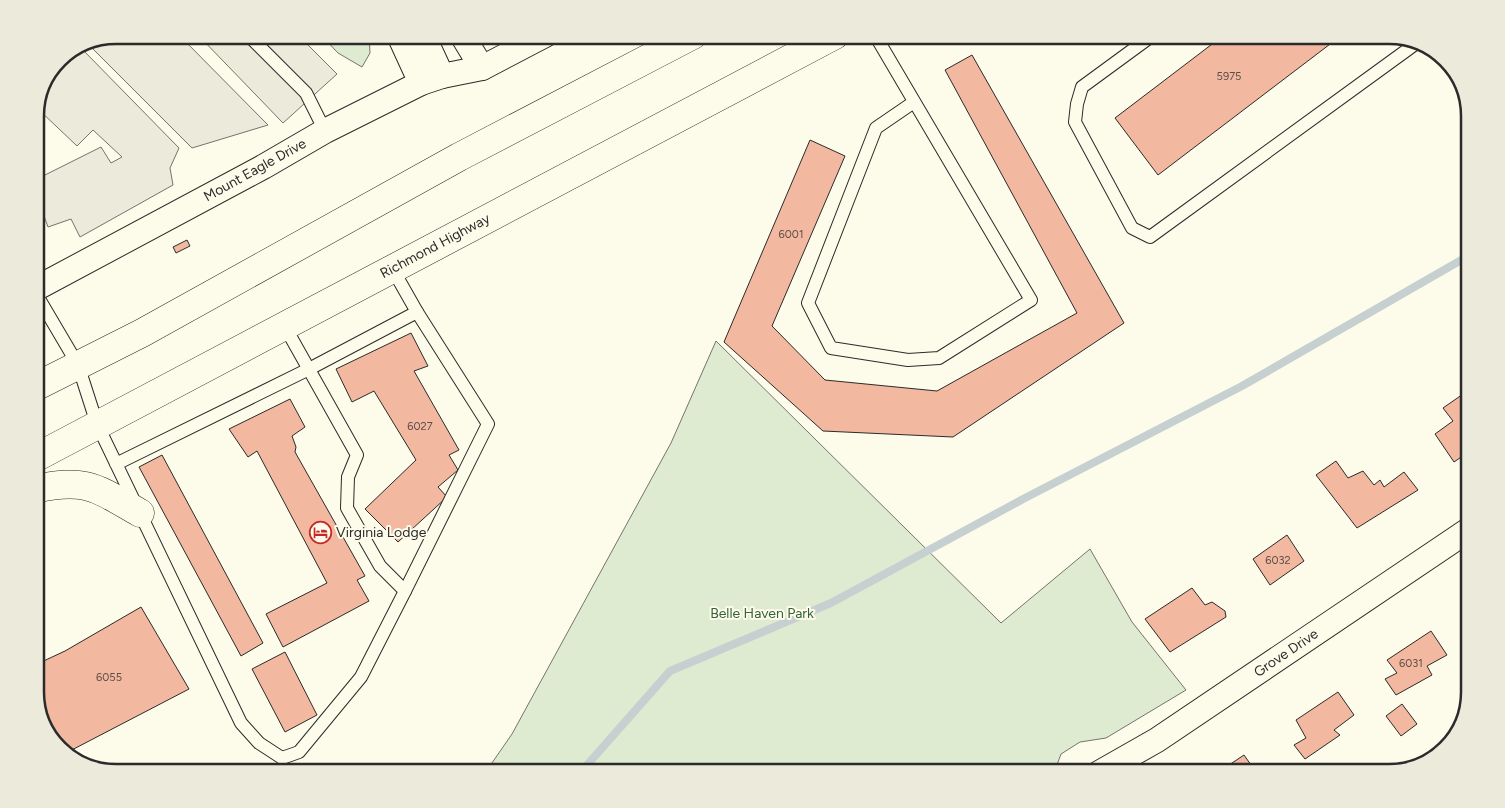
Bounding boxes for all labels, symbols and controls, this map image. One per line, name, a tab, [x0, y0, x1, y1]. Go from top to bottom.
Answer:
house number: 5975	[1217, 70, 1241, 83]
street label: Mount Eagle Drive	[201, 135, 310, 205]
street label: Richmond Highway	[377, 210, 493, 282]
house number: 6001	[779, 228, 803, 241]
house number: 6027	[407, 420, 433, 433]
hotel icon: Virginia Lodge	[308, 520, 332, 544]
place label: Virginia Lodge	[336, 524, 427, 541]
house number: 6032	[1265, 554, 1291, 567]
park label: Belle Haven Park	[710, 605, 814, 622]
street label: Grove Drive	[1251, 625, 1322, 681]
house number: 6031	[1399, 657, 1423, 670]
house number: 6055	[96, 671, 122, 684]

